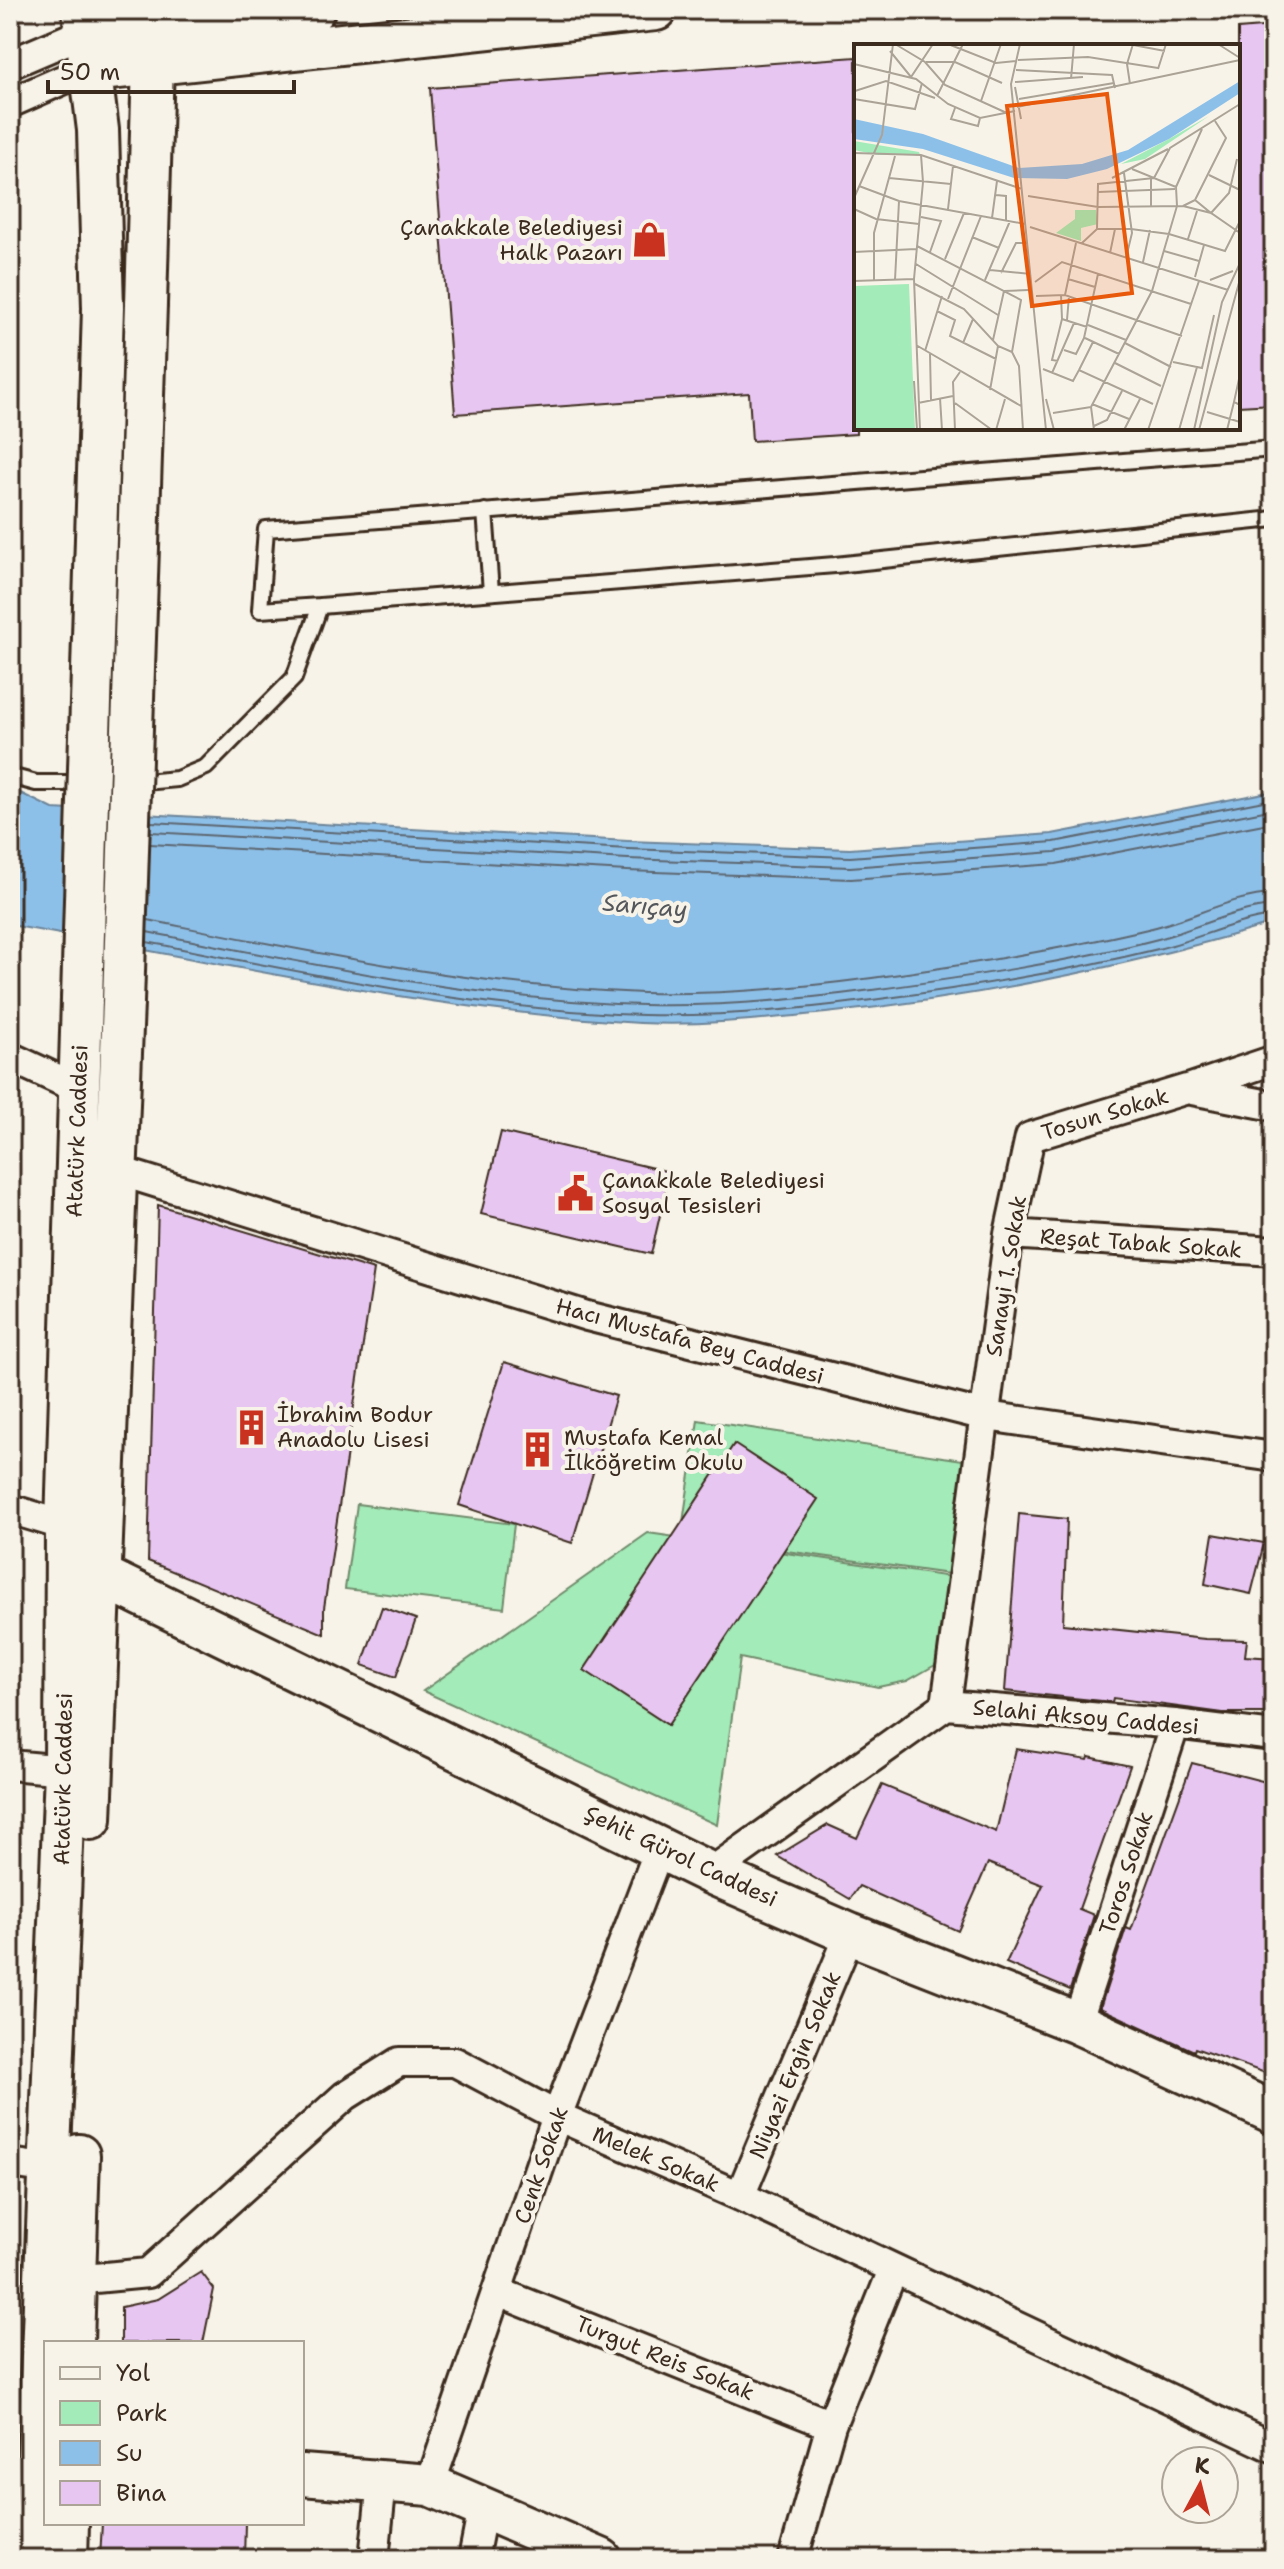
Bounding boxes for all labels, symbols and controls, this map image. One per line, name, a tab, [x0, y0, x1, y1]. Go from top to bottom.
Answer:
scale bar	[48, 44, 294, 94]
inset map	[854, 44, 1240, 430]
text: 50 m	[60, 56, 120, 88]
place label: Çanakkale Belediyesi Halk Pazarı	[400, 213, 623, 267]
shop icon: Çanakkale Belediyesi Halk Pazarı	[630, 221, 668, 259]
water label: Sarıçay	[601, 886, 689, 926]
street label: Atatürk Caddesi	[59, 1044, 95, 1218]
street label: Tosun Sokak	[1038, 1081, 1172, 1147]
place label: Çanakkale Belediyesi Sosyal Tesisleri	[602, 1166, 825, 1220]
public building icon: Çanakkale Belediyesi Sosyal Tesisleri	[557, 1174, 595, 1212]
street label: Sanayi 1. Sokak	[979, 1193, 1033, 1359]
street label: Reşat Tabak Sokak	[1039, 1221, 1243, 1265]
street label: Hacı Mustafa Bey Caddesi	[553, 1291, 827, 1391]
place label: İbrahim Bodur Anadolu Lisesi	[277, 1400, 433, 1454]
building icon: İbrahim Bodur Anadolu Lisesi	[232, 1408, 270, 1446]
place label: Mustafa Kemal İlköğretim Okulu	[564, 1423, 743, 1477]
building icon: Mustafa Kemal İlköğretim Okulu	[519, 1431, 557, 1469]
street label: Atatürk Caddesi	[47, 1692, 79, 1866]
street label: Selahi Aksoy Caddesi	[972, 1693, 1200, 1741]
street label: Şehit Gürol Caddesi	[580, 1799, 782, 1913]
street label: Toros Sokak	[1092, 1808, 1160, 1938]
street label: Niyazi Ergin Sokak	[742, 1967, 848, 2163]
street label: Cenk Sokak	[507, 2102, 575, 2228]
street label: Melek Sokak	[588, 2119, 724, 2199]
street label: Turgut Reis Sokak	[571, 2309, 759, 2407]
legend	[44, 2341, 304, 2525]
text: Yol	[116, 2357, 151, 2389]
text: Park	[116, 2397, 168, 2429]
text: Su	[116, 2437, 143, 2469]
north arrow	[1160, 2445, 1240, 2525]
text: K	[1193, 2450, 1212, 2481]
text: Bina	[116, 2477, 166, 2509]

